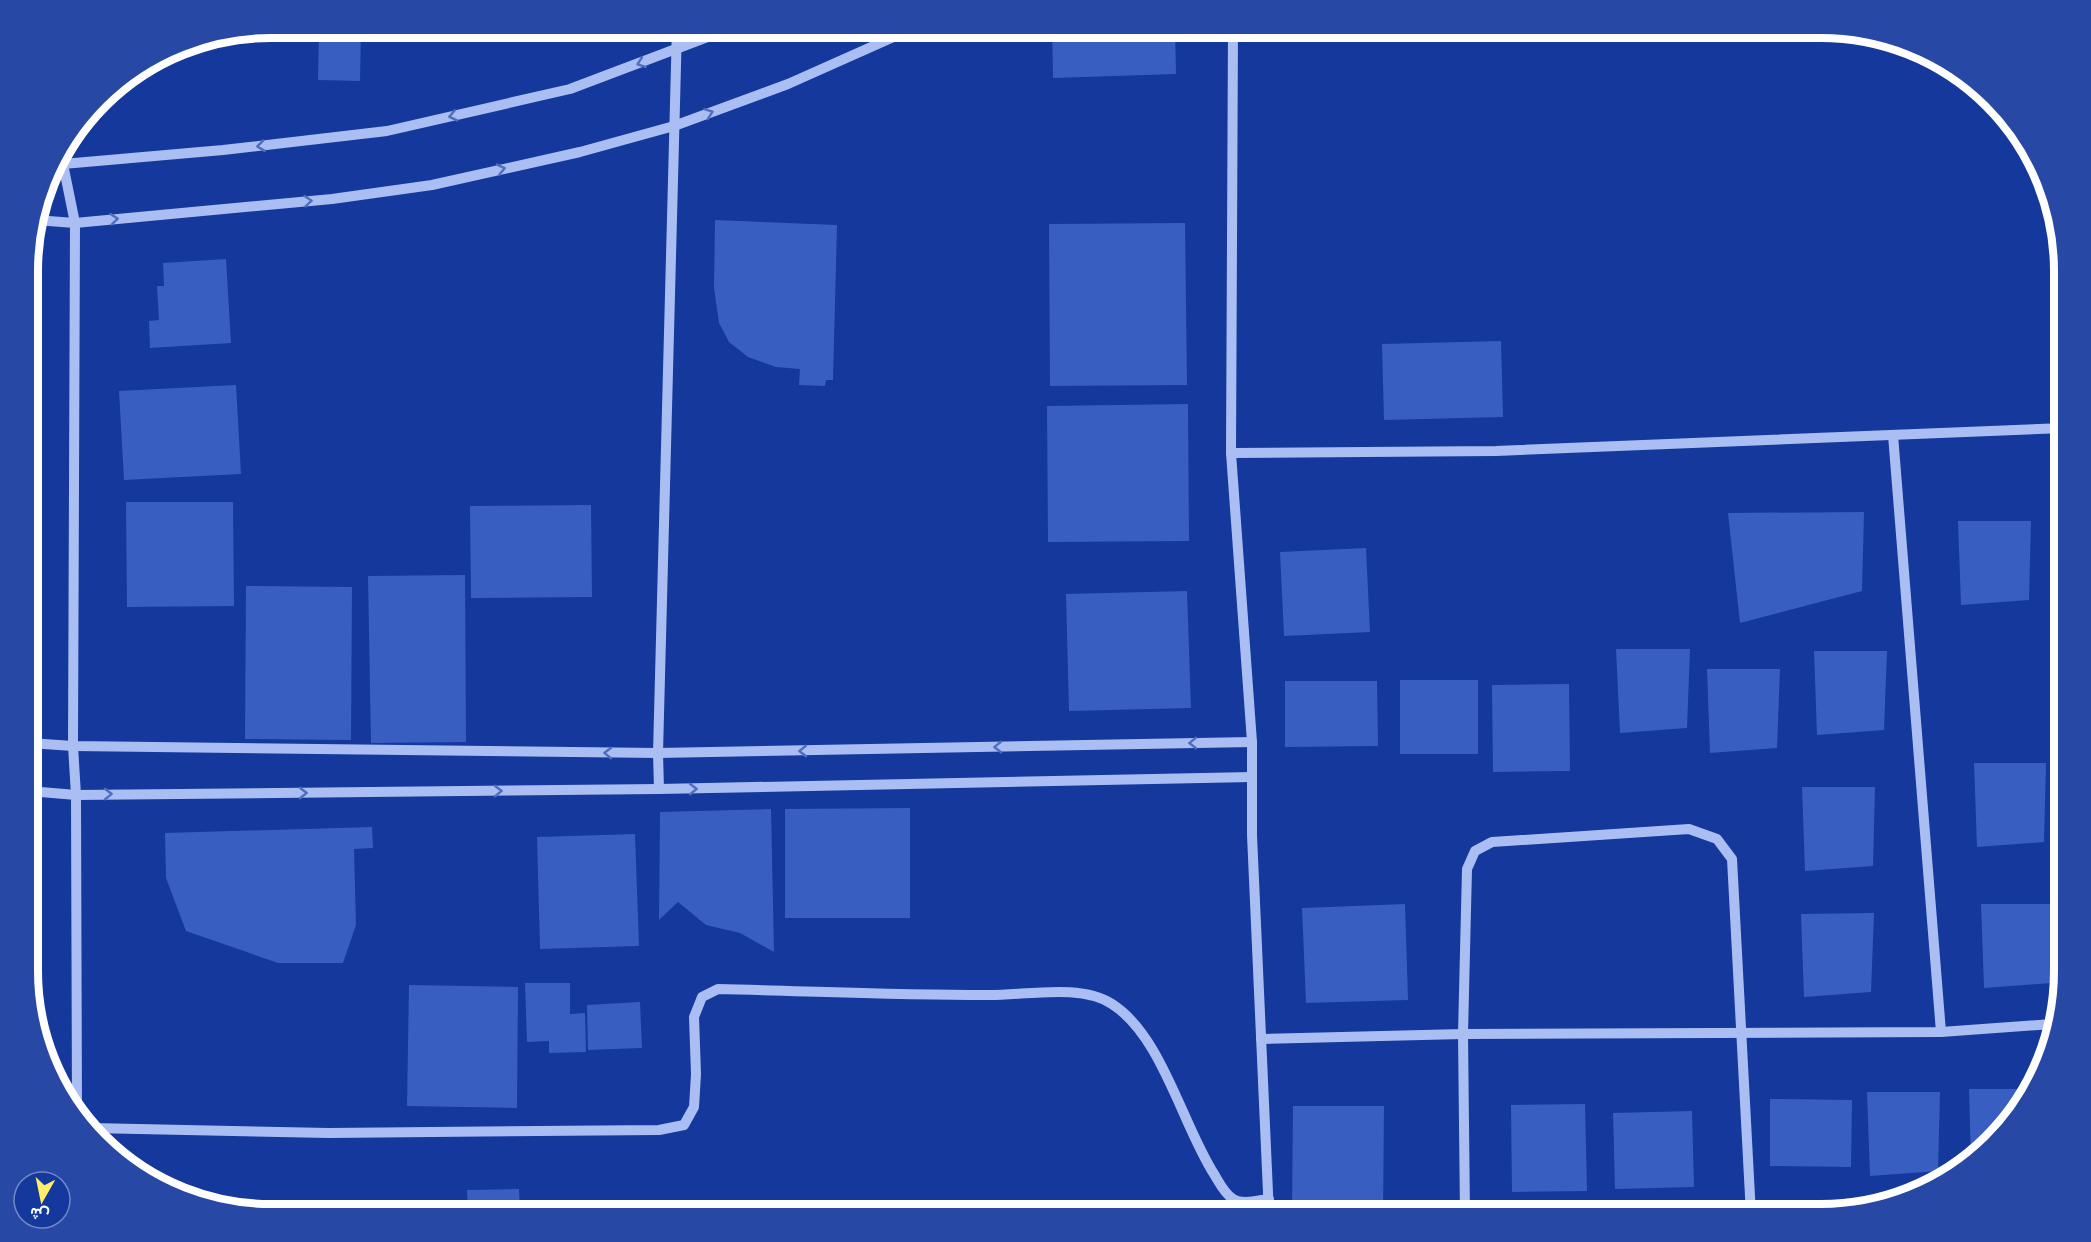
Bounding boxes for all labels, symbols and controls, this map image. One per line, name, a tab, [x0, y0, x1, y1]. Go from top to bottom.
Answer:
one-way arrow	[636, 56, 646, 69]
one-way arrow	[703, 108, 714, 120]
one-way arrow	[448, 109, 458, 122]
one-way arrow	[256, 139, 265, 151]
one-way arrow	[495, 164, 505, 177]
one-way arrow	[304, 195, 313, 208]
one-way arrow	[110, 213, 119, 226]
one-way arrow	[1189, 737, 1198, 750]
one-way arrow	[994, 741, 1003, 753]
one-way arrow	[799, 745, 808, 757]
one-way arrow	[604, 747, 613, 759]
one-way arrow	[689, 782, 698, 795]
one-way arrow	[494, 785, 503, 797]
one-way arrow	[299, 786, 308, 799]
one-way arrow	[104, 788, 113, 800]
north arrow	[12, 1170, 72, 1230]
text: ش	[29, 1203, 51, 1225]

